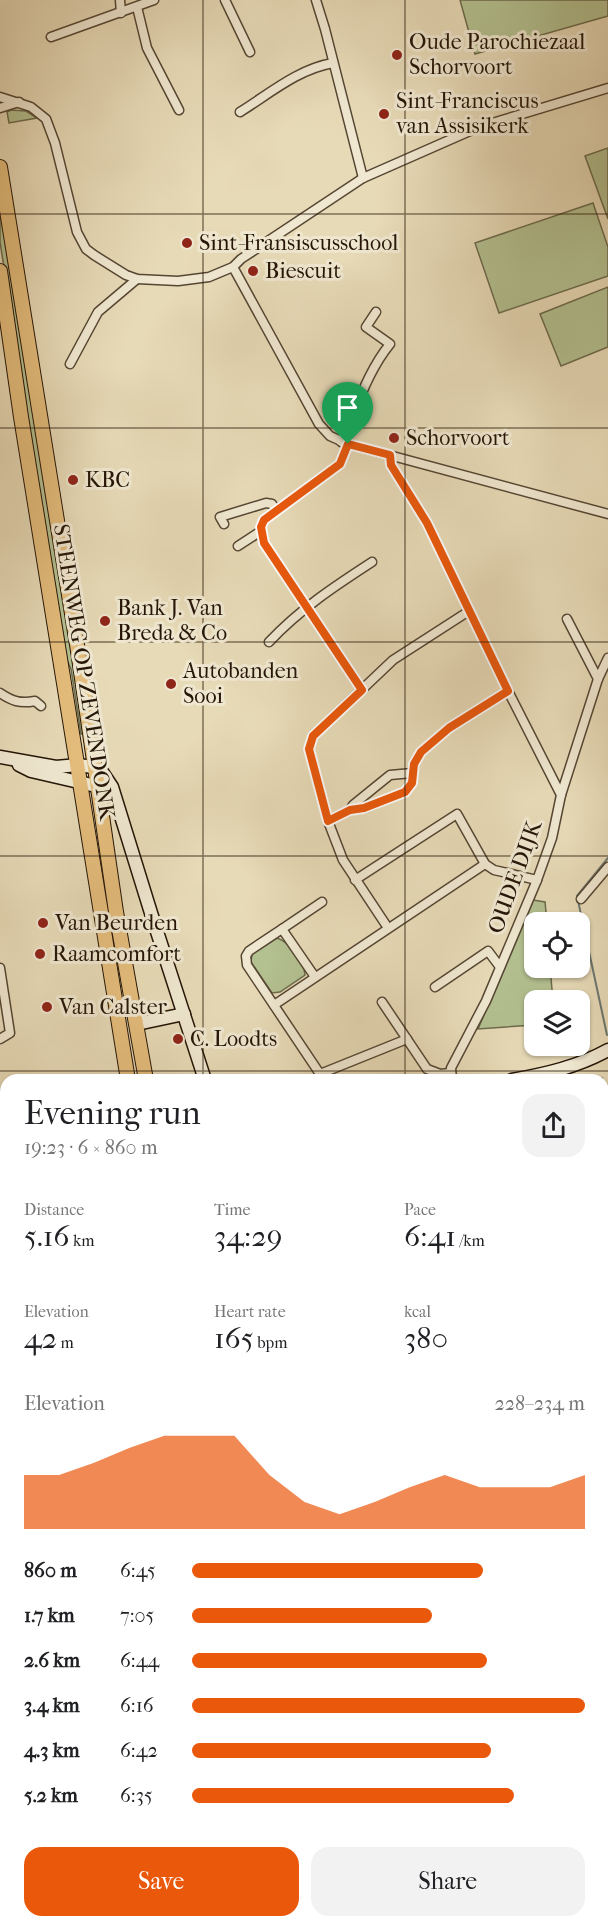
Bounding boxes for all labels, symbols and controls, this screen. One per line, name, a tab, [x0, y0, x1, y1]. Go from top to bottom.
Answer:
place label: Oude Parochiezaal Schorvoort	[409, 29, 585, 80]
marker: Oude Parochiezaal Schorvoort	[390, 48, 404, 62]
place label: Sint-Franciscus van Assisikerk	[396, 88, 539, 139]
marker: Sint-Franciscus van Assisikerk	[377, 107, 391, 121]
place label: Sint-Fransiscusschool	[199, 230, 398, 256]
marker: Sint-Fransiscusschool	[180, 236, 194, 250]
place label: Biescuit	[265, 258, 341, 284]
marker: Biescuit	[246, 264, 260, 278]
pin	[322, 382, 373, 444]
icon: arrive	[331, 391, 364, 424]
place label: Schorvoort	[406, 425, 510, 451]
marker: Schorvoort	[387, 431, 401, 445]
place label: KBC	[85, 467, 130, 493]
marker: KBC	[66, 473, 80, 487]
street label: STEENWEG OP ZEVENDONK	[48, 522, 120, 823]
place label: Bank J. Van Breda & Co	[117, 595, 227, 646]
marker: Bank J. Van Breda & Co	[98, 614, 112, 628]
place label: Autobanden Sooi	[182, 658, 299, 709]
marker: Autobanden Sooi	[164, 677, 178, 691]
street label: OUDE DIJK	[483, 816, 548, 937]
place label: Van Beurden	[54, 910, 178, 936]
map controls	[524, 912, 590, 1056]
button: locate	[524, 912, 590, 978]
marker: Van Beurden	[36, 916, 50, 930]
place label: Raamcomfort	[52, 941, 181, 967]
marker: Raamcomfort	[33, 947, 47, 961]
button: layers	[524, 990, 590, 1056]
place label: Van Calster	[58, 994, 168, 1020]
marker: Van Calster	[40, 1000, 54, 1014]
place label: C. Loodts	[190, 1026, 277, 1052]
marker: C. Loodts	[171, 1032, 185, 1046]
text: Evening run	[24, 1094, 201, 1133]
button: share	[522, 1094, 585, 1157]
text: 19:23 · 6 × 860 m	[24, 1136, 158, 1159]
text: Distance	[24, 1200, 84, 1219]
text: Time	[214, 1200, 250, 1219]
text: Pace	[404, 1200, 436, 1219]
text: 5.16	[24, 1219, 70, 1254]
text: 34:29	[214, 1219, 282, 1254]
text: 6:41	[404, 1219, 456, 1254]
text: km	[70, 1231, 95, 1250]
text: /km	[456, 1231, 485, 1250]
text: Elevation	[24, 1302, 89, 1321]
text: Heart rate	[214, 1302, 286, 1321]
text: kcal	[404, 1302, 431, 1321]
text: 42	[24, 1321, 57, 1356]
text: 165	[214, 1321, 254, 1356]
text: 380	[404, 1321, 448, 1356]
text: m	[57, 1333, 74, 1352]
text: bpm	[254, 1333, 288, 1352]
text: Elevation	[24, 1392, 105, 1415]
text: 228–234 m	[494, 1392, 585, 1415]
text: 860 m	[24, 1559, 77, 1582]
text: 6:45	[120, 1559, 156, 1582]
text: 1.7 km	[24, 1604, 75, 1627]
text: 7:05	[120, 1604, 154, 1627]
text: 2.6 km	[24, 1649, 80, 1672]
text: 6:44	[120, 1649, 159, 1672]
text: 3.4 km	[24, 1694, 80, 1717]
text: 6:16	[120, 1694, 154, 1717]
text: 4.3 km	[24, 1739, 80, 1762]
text: 6:42	[120, 1739, 158, 1762]
text: 5.2 km	[24, 1784, 78, 1807]
text: 6:35	[120, 1784, 153, 1807]
button: Save	[24, 1847, 299, 1916]
button: Share	[311, 1847, 585, 1916]

